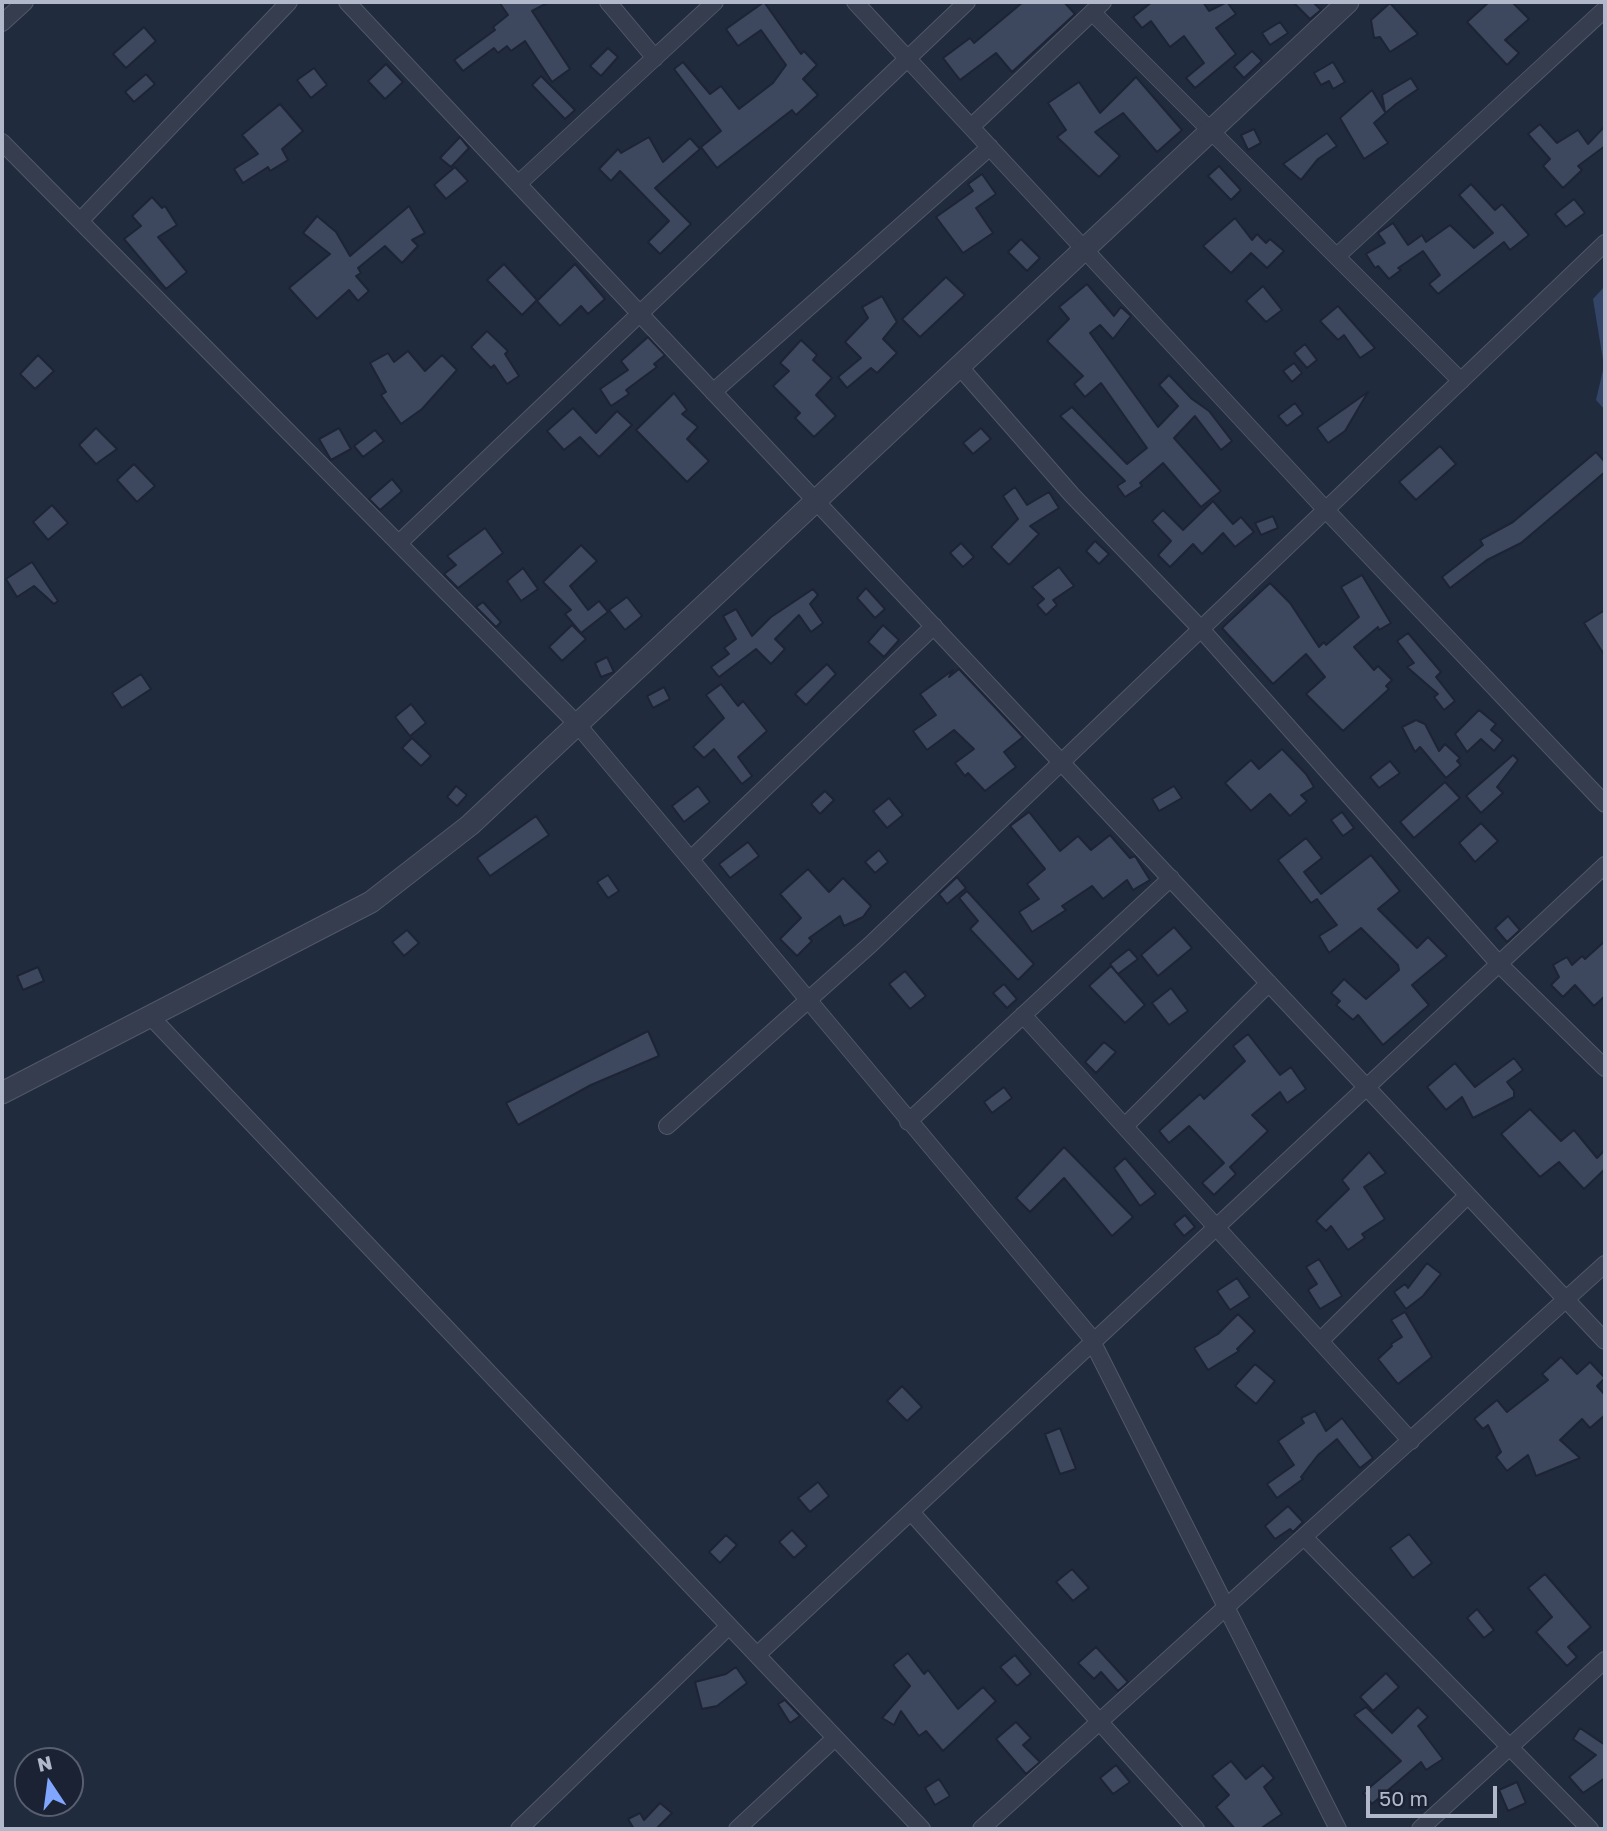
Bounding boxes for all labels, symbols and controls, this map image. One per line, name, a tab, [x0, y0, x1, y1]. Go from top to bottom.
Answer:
north arrow	[14, 1747, 84, 1817]
text: N	[35, 1750, 54, 1776]
scale bar	[1369, 1772, 1500, 1816]
text: 50 m	[1379, 1785, 1428, 1811]

